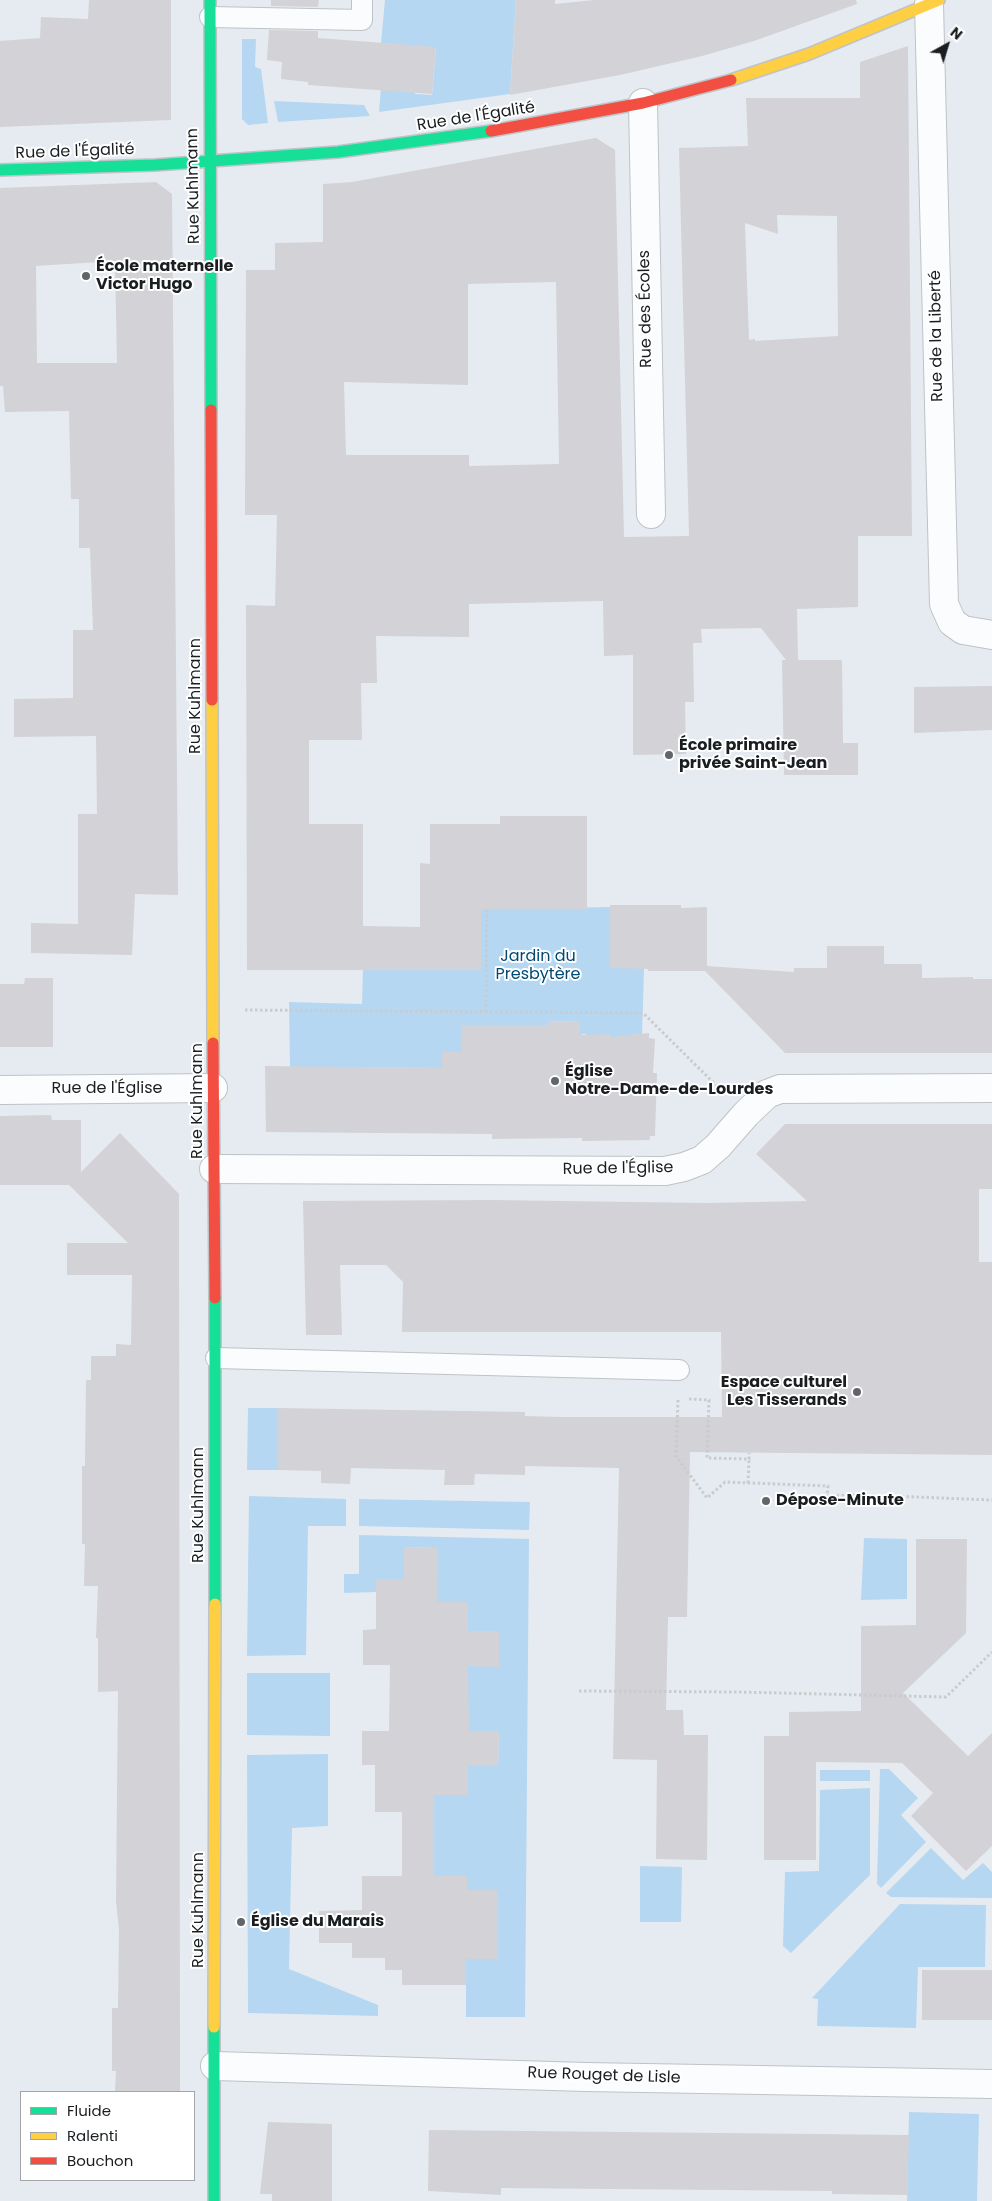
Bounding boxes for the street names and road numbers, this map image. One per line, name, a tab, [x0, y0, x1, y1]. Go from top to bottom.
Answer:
street label: Rue de l'Égalité	[416, 98, 536, 136]
street label: Rue Kuhlmann	[183, 128, 205, 244]
street label: Rue de l'Égalité	[15, 140, 135, 164]
street label: Rue des Écoles	[635, 250, 657, 368]
street label: Rue de la Liberté	[926, 270, 948, 402]
street label: Rue Kuhlmann	[186, 638, 206, 754]
street label: Rue Kuhlmann	[188, 1043, 208, 1159]
street label: Rue de l'Église	[52, 1079, 162, 1099]
street label: Rue de l'Église	[562, 1158, 674, 1180]
street label: Rue Kuhlmann	[189, 1447, 209, 1563]
street label: Rue Kuhlmann	[189, 1852, 209, 1968]
street label: Rue Rouget de Lisle	[527, 2064, 681, 2088]

